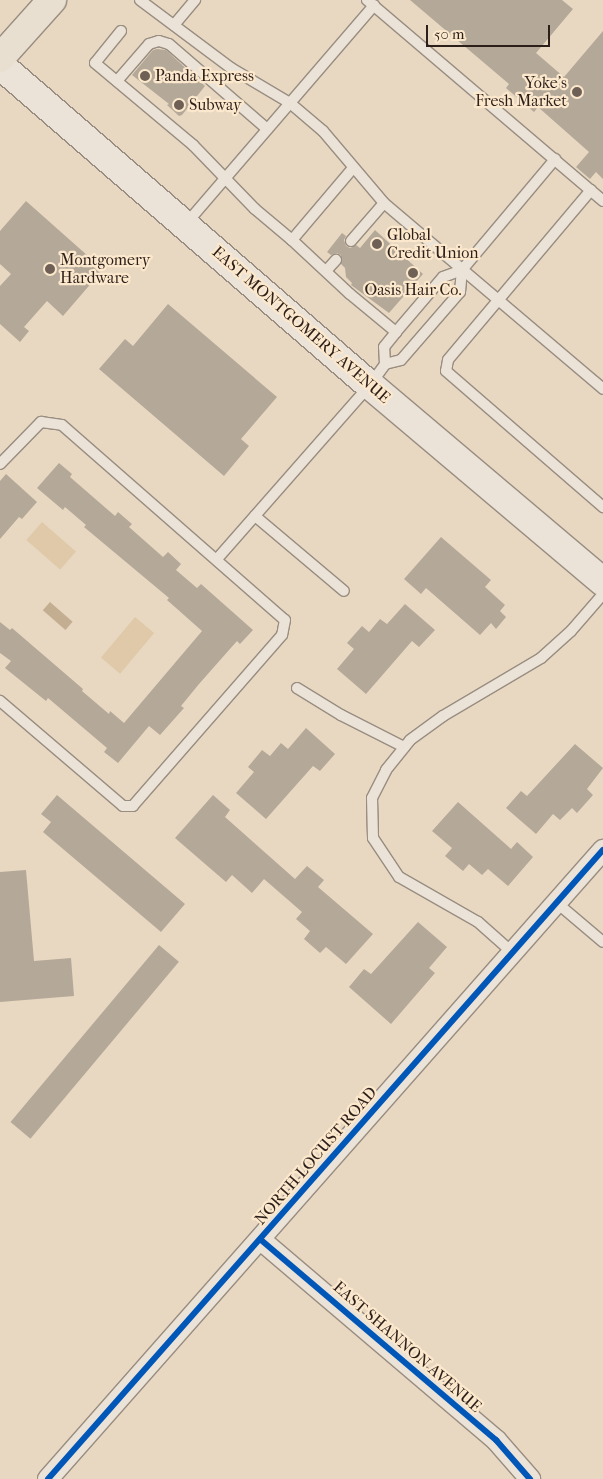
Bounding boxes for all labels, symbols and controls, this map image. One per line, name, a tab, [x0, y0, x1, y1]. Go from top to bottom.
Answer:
scale bar	[428, 15, 552, 47]
text: 50 m	[434, 25, 464, 43]
place label: Panda Express	[155, 66, 254, 86]
marker: Panda Express	[139, 70, 151, 82]
place label: Yoke's Fresh Market	[475, 73, 567, 111]
marker: Yoke's Fresh Market	[571, 86, 583, 98]
place label: Subway	[189, 95, 242, 115]
marker: Subway	[173, 99, 185, 111]
place label: Global Credit Union	[387, 225, 478, 263]
marker: Global Credit Union	[371, 238, 383, 250]
street label: EAST MONTGOMERY AVENUE	[208, 242, 394, 408]
place label: Montgomery Hardware	[60, 250, 150, 288]
marker: Montgomery Hardware	[44, 263, 56, 275]
marker: Oasis Hair Co.	[407, 267, 419, 279]
place label: Oasis Hair Co.	[364, 280, 462, 300]
street label: NORTH LOCUST ROAD	[251, 1083, 381, 1229]
street label: EAST SHANNON AVENUE	[329, 1277, 485, 1417]

